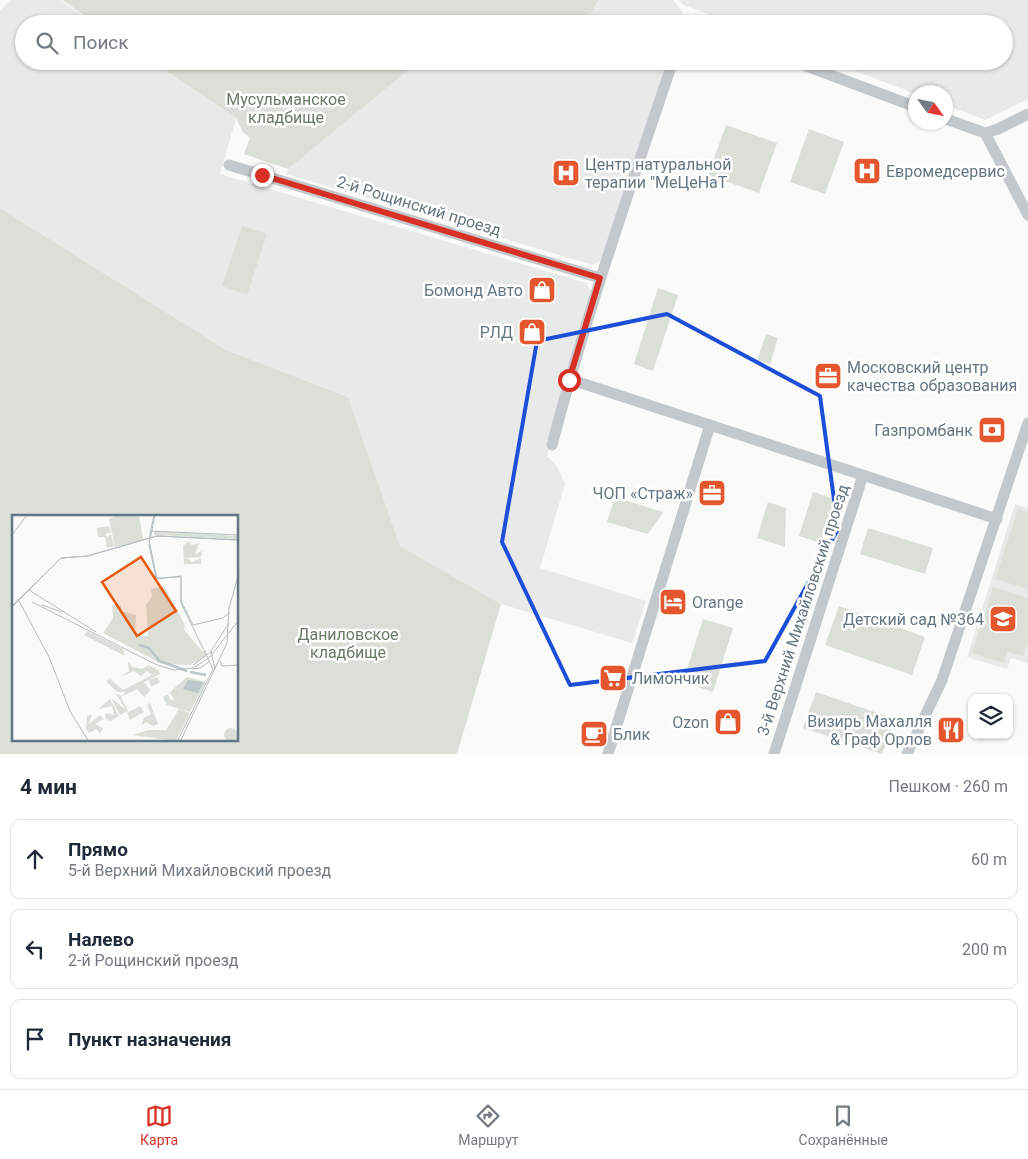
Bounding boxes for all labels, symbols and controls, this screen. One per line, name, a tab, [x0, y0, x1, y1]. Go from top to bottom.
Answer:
search box	[15, 15, 1013, 70]
icon: search	[33, 29, 61, 57]
text: Поиск	[73, 31, 129, 54]
north arrow	[908, 85, 953, 130]
park label: Мусульманское кладбище	[226, 90, 346, 127]
place label: Центр натуральной терапии "МеЦеНаТ	[585, 155, 731, 192]
hospital icon: Евромедсервис	[852, 156, 882, 186]
hospital icon: Центр натуральной терапии "МеЦеНаТ	[551, 158, 581, 188]
place label: Евромедсервис	[886, 162, 1005, 181]
route end	[251, 164, 274, 187]
street label: 2-й Рощинский проезд	[335, 172, 504, 240]
shop icon: Бомонд Авто	[527, 275, 557, 305]
place label: Бомонд Авто	[424, 281, 523, 300]
shop icon: РЛД	[517, 317, 547, 347]
place label: РЛД	[480, 323, 513, 342]
place label: Московский центр качества образования	[847, 358, 1017, 395]
office icon: Московский центр качества образования	[813, 361, 843, 391]
route start	[558, 369, 581, 392]
bank icon: Газпромбанк	[977, 415, 1007, 445]
place label: Газпромбанк	[874, 421, 973, 440]
office icon: ЧОП «Страж»	[697, 478, 727, 508]
street label: 3-й Верхний Михайловский проезд	[753, 482, 853, 738]
place label: ЧОП «Страж»	[593, 484, 693, 503]
inset map	[12, 515, 239, 742]
hotel icon: Orange	[658, 587, 688, 617]
place label: Orange	[692, 593, 743, 612]
school or university icon: Детский сад №364	[988, 604, 1018, 634]
place label: Детский сад №364	[843, 610, 984, 629]
park label: Даниловское кладбище	[297, 625, 399, 662]
supermarket icon: Лимончик	[598, 663, 628, 693]
place label: Лимончик	[632, 669, 710, 688]
map controls	[968, 694, 1013, 739]
button: layers	[968, 694, 1013, 739]
shop icon: Ozon	[713, 707, 743, 737]
place label: Визирь Махалля & Граф Орлов	[807, 712, 932, 749]
place label: Ozon	[672, 713, 709, 732]
restaurant icon: Визирь Махалля & Граф Орлов	[936, 715, 966, 745]
cafe icon: Блик	[579, 719, 609, 749]
place label: Блик	[613, 725, 651, 744]
text: 4 мин	[20, 775, 77, 799]
text: Пешком · 260 m	[889, 777, 1008, 796]
text: Прямо	[68, 838, 128, 861]
icon: ahead	[21, 845, 49, 873]
text: 60 m	[971, 850, 1007, 869]
text: 5-й Верхний Михайловский проезд	[68, 861, 331, 880]
text: Налево	[68, 928, 134, 951]
icon: left	[21, 935, 49, 963]
text: 200 m	[962, 940, 1007, 959]
text: 2-й Рощинский проезд	[68, 951, 239, 970]
icon: arrive	[21, 1025, 49, 1053]
text: Пункт назначения	[68, 1028, 231, 1051]
tab: Карта	[140, 1102, 178, 1148]
tab: Маршрут	[458, 1102, 519, 1148]
tab: Сохранённые	[799, 1102, 888, 1148]

